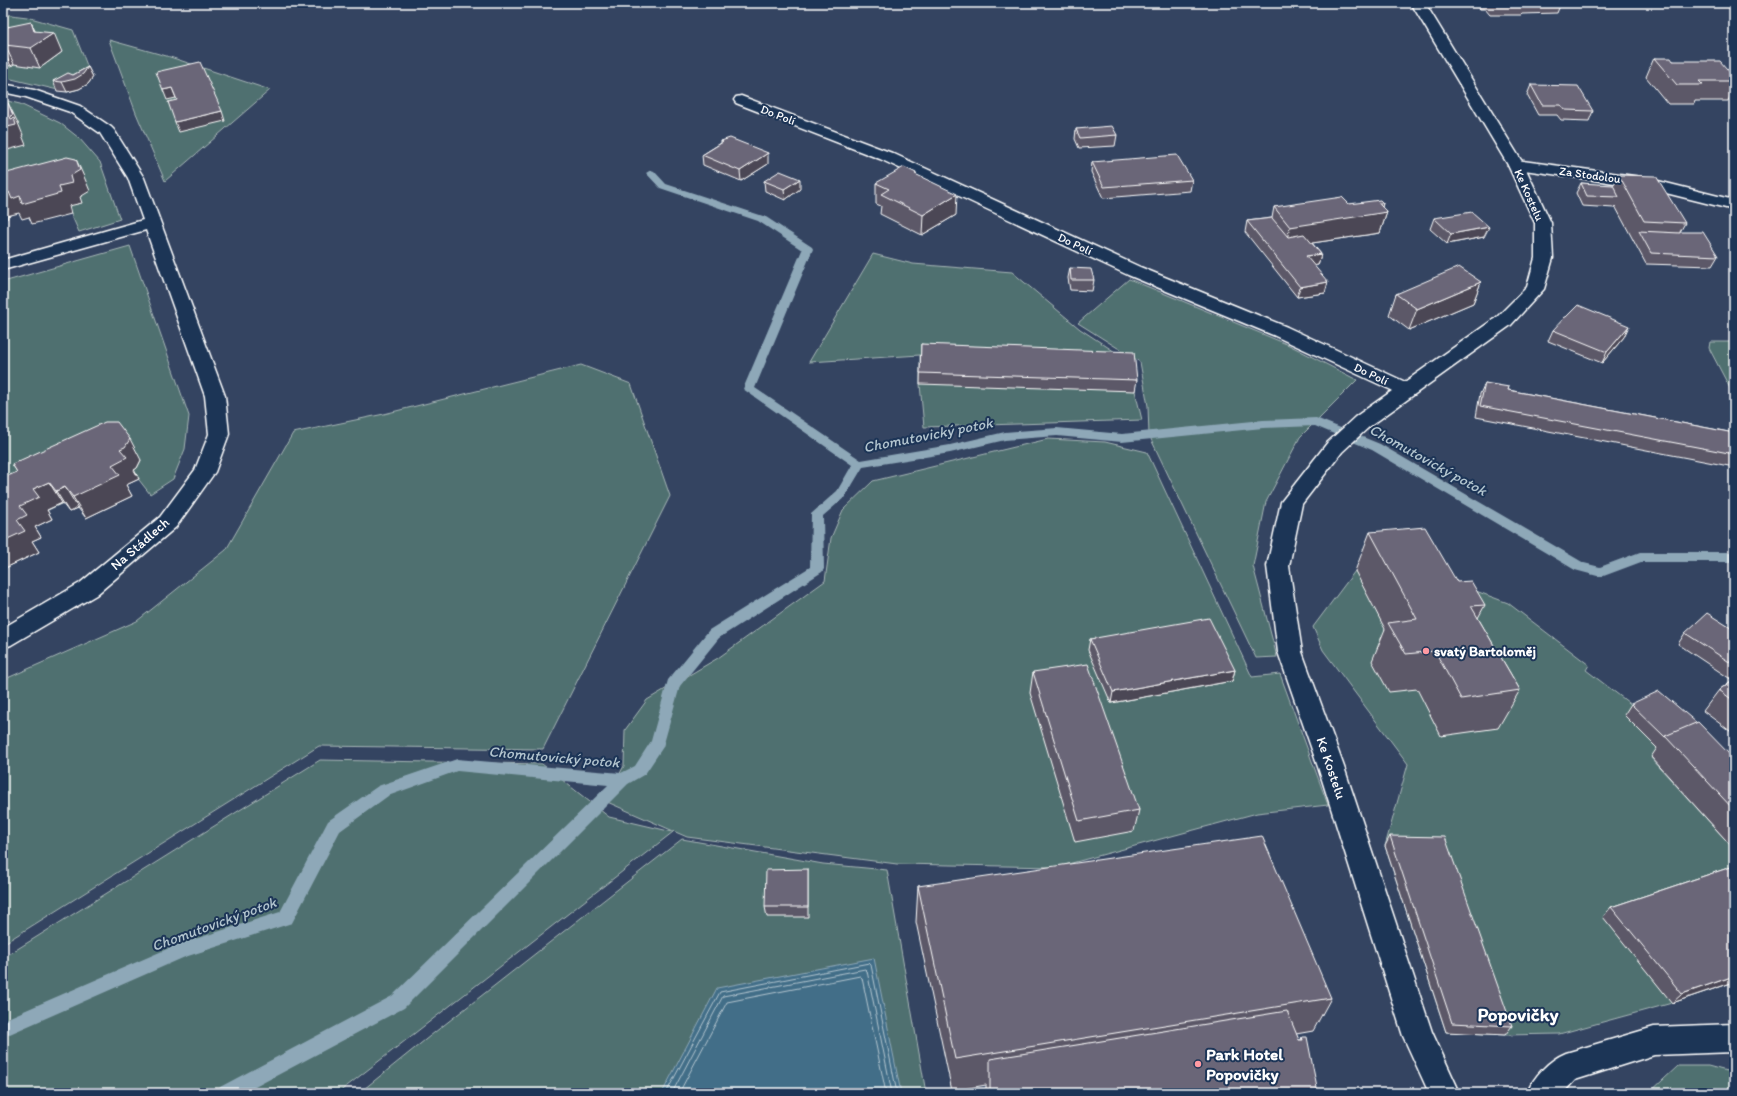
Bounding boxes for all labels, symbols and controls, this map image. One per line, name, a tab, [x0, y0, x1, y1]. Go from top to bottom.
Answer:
street label: Do Polí	[759, 102, 797, 128]
street label: Za Stodolou	[1558, 164, 1622, 186]
street label: Ke Kostelu	[1511, 167, 1547, 223]
street label: Do Polí	[1056, 230, 1094, 258]
street label: Do Polí	[1352, 360, 1390, 388]
water label: Chomutovický potok	[862, 413, 995, 456]
water label: Chomutovický potok	[1366, 420, 1491, 500]
street label: Na Stádlech	[107, 514, 173, 574]
place label: svatý Bartoloměj	[1434, 643, 1536, 660]
marker: svatý Bartoloměj	[1421, 646, 1431, 656]
street label: Ke Kostelu	[1312, 735, 1350, 801]
water label: Chomutovický potok	[488, 742, 621, 772]
water label: Chomutovický potok	[149, 893, 280, 955]
district label: Popovičky	[1478, 1003, 1559, 1026]
place label: Park Hotel Popovičky	[1206, 1044, 1283, 1085]
marker: Park Hotel Popovičky	[1193, 1059, 1203, 1069]

